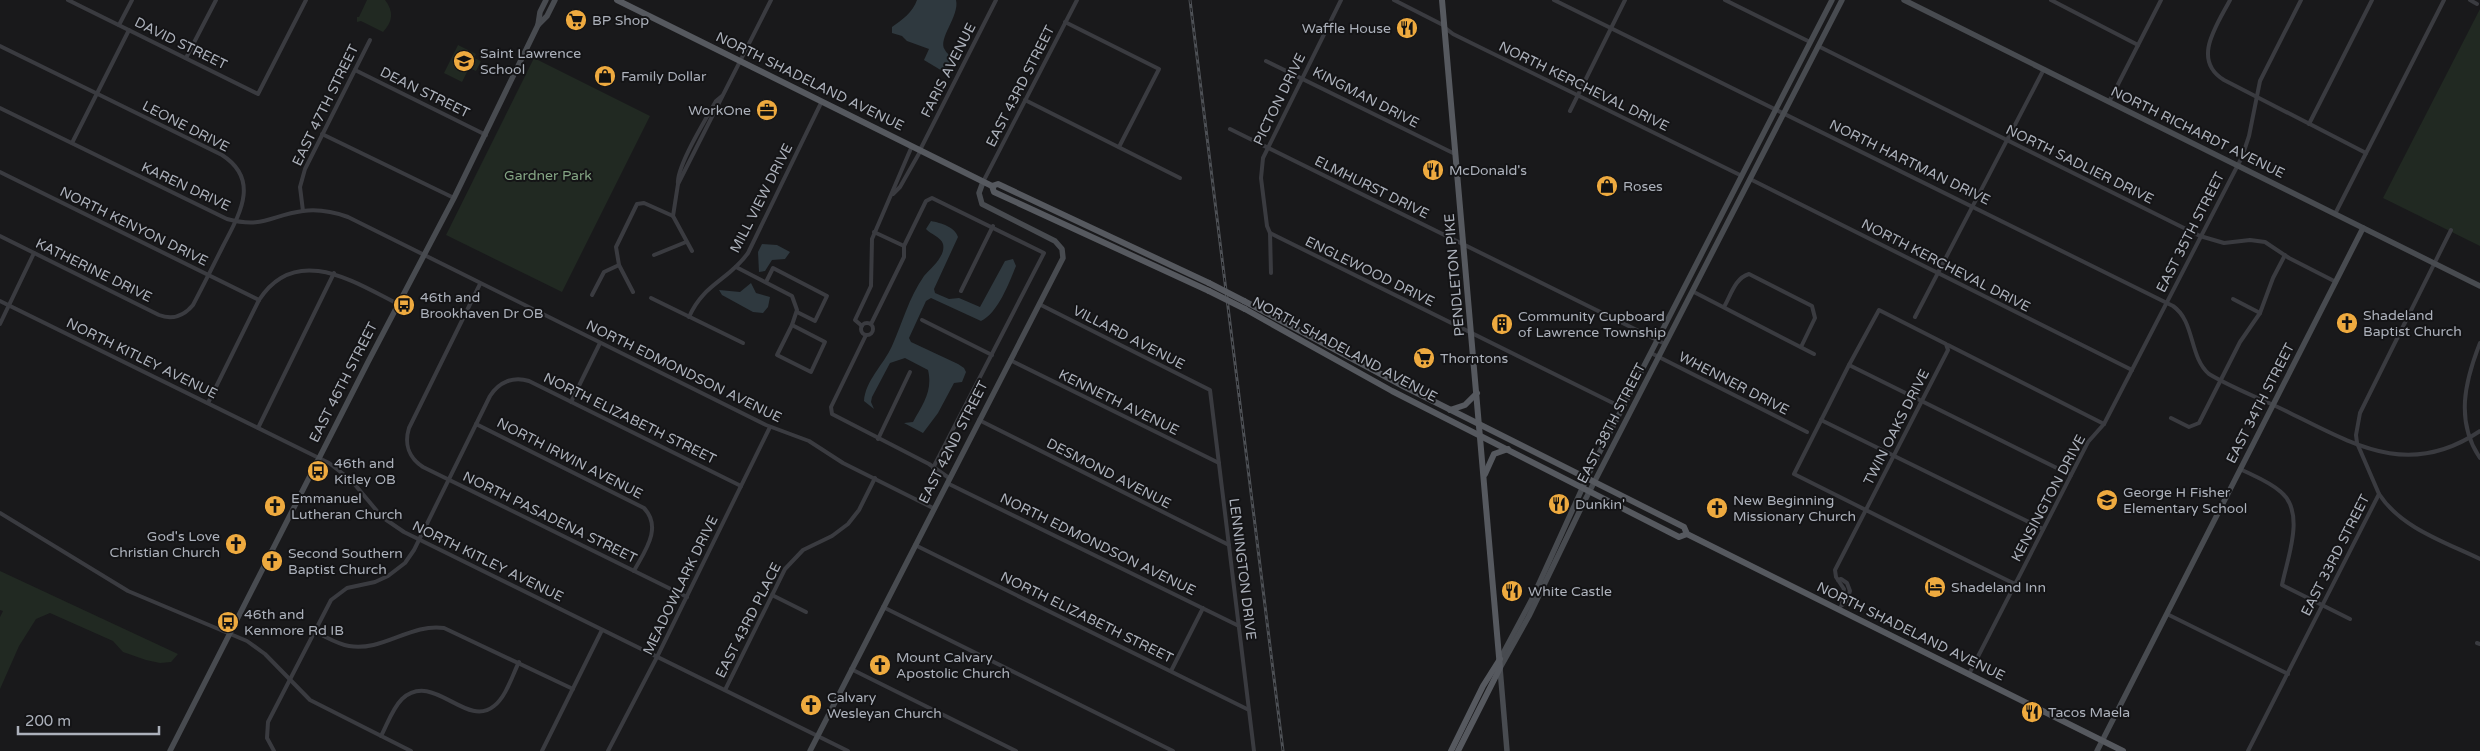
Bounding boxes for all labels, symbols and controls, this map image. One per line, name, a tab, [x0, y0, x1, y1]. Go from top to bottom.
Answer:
supermarket icon: BP Shop	[564, 8, 588, 32]
place label: BP Shop	[592, 12, 649, 29]
street label: DAVID STREET	[132, 14, 230, 73]
restaurant icon: Waffle House	[1395, 16, 1419, 40]
street label: FARIS AVENUE	[917, 20, 980, 120]
place label: Waffle House	[1302, 20, 1391, 37]
street label: EAST 43RD STREET	[982, 22, 1059, 150]
street label: NORTH SHADELAND AVENUE	[713, 28, 907, 135]
street label: NORTH KERCHEVAL DRIVE	[1496, 38, 1672, 135]
street label: EAST 47TH STREET	[289, 41, 362, 169]
place label: Saint Lawrence School	[480, 45, 581, 78]
school or university icon: Saint Lawrence School	[452, 49, 476, 73]
street label: PICTON DRIVE	[1250, 50, 1309, 148]
street label: DEAN STREET	[377, 63, 473, 122]
street label: KINGMAN DRIVE	[1310, 63, 1422, 132]
shop icon: Family Dollar	[593, 64, 617, 88]
place label: Family Dollar	[621, 68, 707, 85]
street label: NORTH RICHARDT AVENUE	[2108, 83, 2288, 182]
street label: LEONE DRIVE	[140, 97, 232, 156]
office icon: WorkOne	[755, 98, 779, 122]
place label: WorkOne	[688, 102, 751, 119]
street label: NORTH HARTMAN DRIVE	[1827, 116, 1993, 209]
street label: NORTH SADLIER DRIVE	[2003, 121, 2157, 208]
street label: MILL VIEW DRIVE	[726, 140, 796, 256]
street label: ELMHURST DRIVE	[1312, 152, 1432, 223]
street label: KAREN DRIVE	[138, 158, 233, 215]
restaurant icon: McDonald's	[1421, 158, 1445, 182]
place label: McDonald's	[1449, 162, 1527, 179]
park label: Gardner Park	[504, 167, 592, 184]
street label: EAST 35TH STREET	[2153, 169, 2228, 295]
shop icon: Roses	[1595, 174, 1619, 198]
place label: Roses	[1623, 178, 1663, 195]
street label: NORTH KENYON DRIVE	[57, 183, 211, 270]
street label: PENDLETON PIKE	[1441, 213, 1468, 337]
street label: NORTH KERCHEVAL DRIVE	[1859, 215, 2033, 316]
street label: ENGLEWOOD DRIVE	[1302, 233, 1437, 310]
street label: KATHERINE DRIVE	[33, 235, 155, 306]
place label: 46th and Brookhaven Dr OB	[420, 289, 544, 322]
bus stop icon: 46th and Brookhaven Dr OB	[392, 293, 416, 317]
street label: NORTH SHADELAND AVENUE	[1249, 293, 1440, 406]
street label: VILLARD AVENUE	[1070, 302, 1188, 373]
place label: Shadeland Baptist Church	[2363, 307, 2462, 340]
place label: Community Cupboard of Lawrence Township	[1518, 308, 1666, 341]
church icon: Shadeland Baptist Church	[2335, 311, 2359, 335]
building icon: Community Cupboard of Lawrence Township	[1490, 312, 1514, 336]
street label: NORTH KITLEY AVENUE	[63, 314, 220, 403]
street label: NORTH EDMONDSON AVENUE	[583, 317, 784, 426]
street label: EAST 46TH STREET	[306, 319, 381, 445]
street label: EAST 34TH STREET	[2223, 340, 2298, 466]
supermarket icon: Thorntons	[1412, 346, 1436, 370]
street label: WHENNER DRIVE	[1676, 348, 1792, 419]
place label: Thorntons	[1440, 350, 1508, 367]
street label: EAST 38TH STREET	[1574, 360, 1649, 486]
street label: KENNETH AVENUE	[1056, 366, 1182, 439]
street label: TWIN OAKS DRIVE	[1860, 366, 1933, 488]
street label: NORTH ELIZABETH STREET	[541, 369, 719, 468]
street label: EAST 42ND STREET	[915, 378, 992, 507]
street label: NORTH IRWIN AVENUE	[494, 414, 646, 503]
street label: KENSINGTON DRIVE	[2008, 432, 2089, 565]
street label: DESMOND AVENUE	[1044, 435, 1174, 512]
place label: 46th and Kitley OB	[334, 455, 396, 488]
bus stop icon: 46th and Kitley OB	[306, 459, 330, 483]
street label: NORTH PASADENA STREET	[460, 468, 640, 567]
place label: George H Fisher Elementary School	[2123, 484, 2247, 517]
school or university icon: George H Fisher Elementary School	[2095, 488, 2119, 512]
place label: Emmanuel Lutheran Church	[291, 490, 403, 523]
street label: NORTH EDMONDSON AVENUE	[997, 490, 1198, 599]
street label: EAST 33RD STREET	[2297, 491, 2374, 619]
restaurant icon: Dunkin'	[1547, 492, 1571, 516]
place label: New Beginning Missionary Church	[1733, 492, 1856, 525]
church icon: Emmanuel Lutheran Church	[263, 494, 287, 518]
place label: Dunkin'	[1575, 496, 1625, 513]
church icon: New Beginning Missionary Church	[1705, 496, 1729, 520]
street label: LENNINGTON DRIVE	[1225, 497, 1260, 641]
street label: MEADOWLARK DRIVE	[639, 513, 722, 658]
street label: NORTH KITLEY AVENUE	[409, 517, 566, 606]
place label: God's Love Christian Church	[109, 528, 220, 561]
church icon: God's Love Christian Church	[224, 532, 248, 556]
place label: Second Southern Baptist Church	[288, 545, 403, 578]
church icon: Second Southern Baptist Church	[260, 549, 284, 573]
street label: EAST 43RD PLACE	[712, 560, 785, 681]
street label: NORTH ELIZABETH STREET	[998, 568, 1176, 667]
hotel icon: Shadeland Inn	[1923, 575, 1947, 599]
street label: NORTH SHADELAND AVENUE	[1814, 578, 2008, 685]
restaurant icon: White Castle	[1500, 579, 1524, 603]
place label: Shadeland Inn	[1951, 579, 2046, 596]
place label: White Castle	[1528, 583, 1612, 600]
place label: 46th and Kenmore Rd IB	[244, 606, 344, 639]
bus stop icon: 46th and Kenmore Rd IB	[216, 610, 240, 634]
place label: Mount Calvary Apostolic Church	[896, 649, 1010, 682]
church icon: Mount Calvary Apostolic Church	[868, 653, 892, 677]
place label: Calvary Wesleyan Church	[827, 689, 942, 722]
church icon: Calvary Wesleyan Church	[799, 693, 823, 717]
restaurant icon: Tacos Maela	[2020, 700, 2044, 724]
scale bar	[18, 704, 159, 736]
place label: Tacos Maela	[2048, 704, 2130, 721]
text: 200 m	[25, 712, 71, 730]

